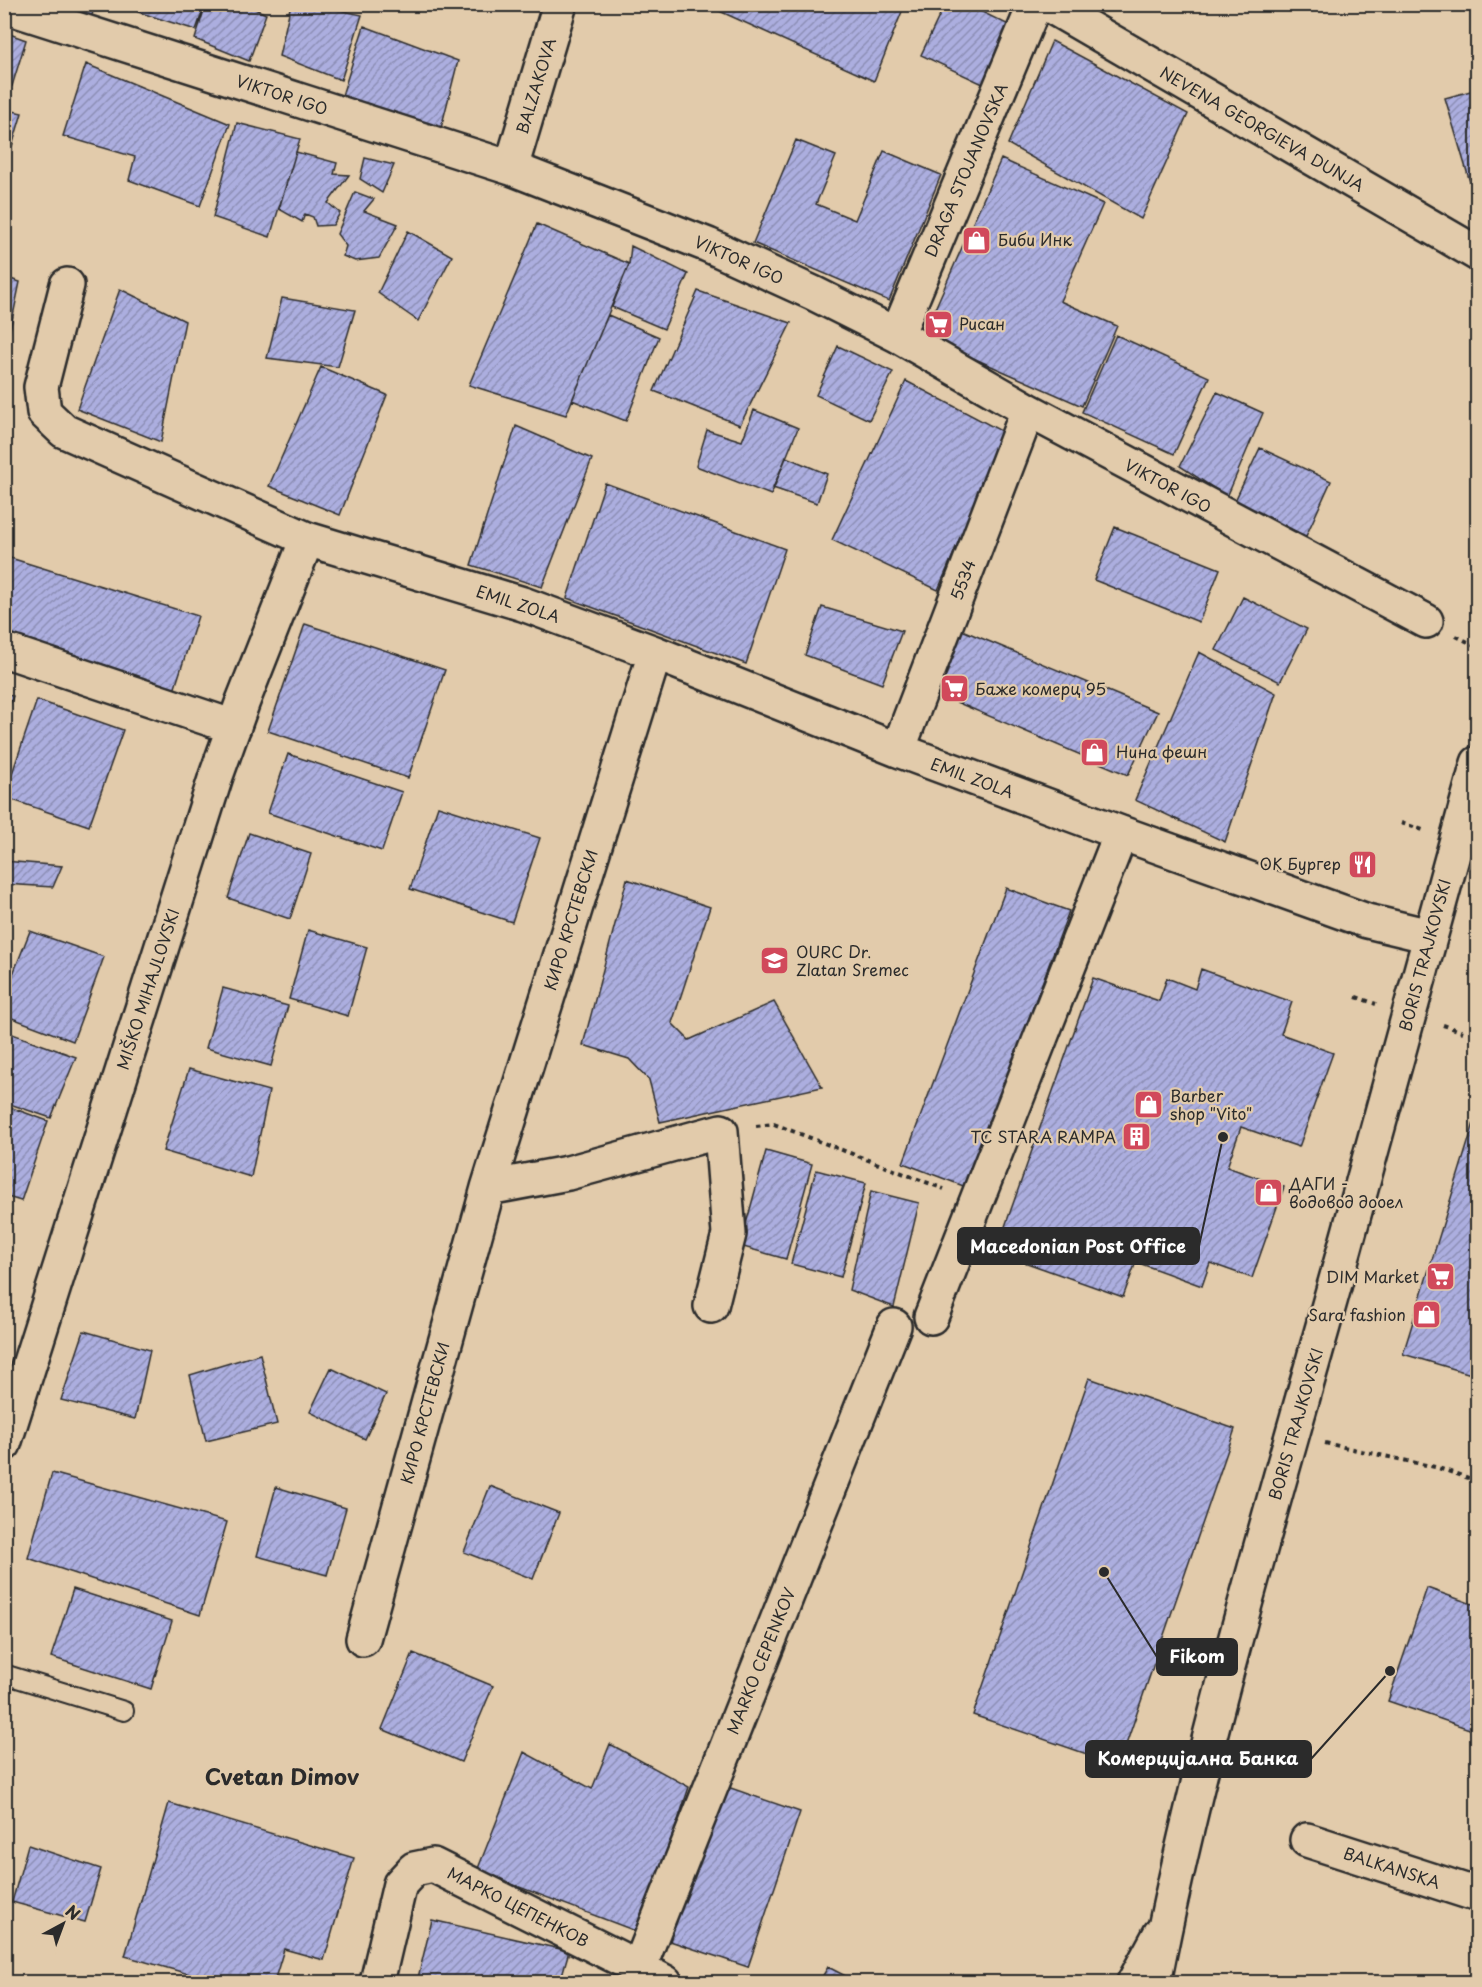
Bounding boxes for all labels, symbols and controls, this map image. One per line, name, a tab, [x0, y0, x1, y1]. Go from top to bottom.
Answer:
street label: BALZAKOVA	[509, 35, 561, 137]
street label: NEVENA GEORGIEVA DUNJA	[1156, 60, 1369, 197]
street label: VIKTOR IGO	[233, 68, 331, 120]
street label: DRAGA STOJANOVSKA	[918, 79, 1013, 260]
shop icon: Биби Инк	[961, 224, 993, 256]
place label: Биби Инк	[998, 227, 1073, 251]
street label: VIKTOR IGO	[691, 229, 788, 289]
supermarket icon: Рисан	[922, 308, 954, 340]
place label: Рисан	[959, 311, 1005, 335]
street label: VIKTOR IGO	[1121, 452, 1216, 518]
street label: 5534	[943, 556, 981, 603]
street label: EMIL ZOLA	[473, 578, 564, 628]
supermarket icon: Баже комерц 95	[938, 673, 970, 705]
place label: Баже комерц 95	[975, 676, 1106, 700]
shop icon: Нина фешн	[1079, 736, 1111, 768]
place label: Нина фешн	[1116, 739, 1207, 763]
street label: EMIL ZOLA	[928, 751, 1018, 803]
street label: КИРО КРСТЕВСКИ	[537, 846, 603, 993]
restaurant icon: ОК Бургер	[1346, 848, 1378, 880]
place label: ОК Бургер	[1260, 851, 1341, 875]
street label: BORIS TRAJKOVSKI	[1392, 876, 1456, 1034]
street label: MIŠKO MIHAJLOVSKI	[110, 905, 184, 1072]
place label: OURC Dr. Zlatan Sremec	[796, 939, 909, 981]
school or university icon: OURC Dr. Zlatan Sremec	[759, 945, 791, 977]
place label: Barber shop "Vito"	[1170, 1083, 1252, 1125]
shop icon: Barber shop "Vito"	[1133, 1089, 1165, 1121]
building icon: TC STARA RAMPA	[1121, 1121, 1153, 1153]
place label: TC STARA RAMPA	[971, 1124, 1116, 1148]
place label: ДАГИ - водовод дооел	[1288, 1171, 1403, 1213]
shop icon: ДАГИ - водовод дооел	[1252, 1177, 1284, 1209]
callout: Macedonian Post Office	[958, 1228, 1199, 1264]
text: Macedonian Post Office	[970, 1232, 1186, 1259]
supermarket icon: DIM Market	[1424, 1261, 1456, 1293]
place label: DIM Market	[1326, 1264, 1419, 1288]
shop icon: Sara fashion	[1411, 1299, 1443, 1331]
place label: Sara fashion	[1309, 1302, 1406, 1326]
street label: КИРО КРСТЕВСКИ	[394, 1339, 455, 1487]
street label: BORIS TRAJKOVSKI	[1262, 1345, 1328, 1503]
street label: MARKO CEPENKOV	[720, 1584, 801, 1738]
callout: Fikom	[1157, 1639, 1237, 1675]
text: Fikom	[1169, 1642, 1225, 1669]
callout: Комерцијална Банка	[1086, 1741, 1311, 1777]
text: Комерцијална Банка	[1098, 1744, 1299, 1771]
district label: Cvetan Dimov	[205, 1759, 360, 1792]
street label: BALKANSKA	[1341, 1840, 1444, 1894]
street label: МАРКО ЦЕПЕНКОВ	[444, 1860, 593, 1952]
north arrow	[33, 1894, 93, 1954]
text: N	[61, 1899, 86, 1925]

